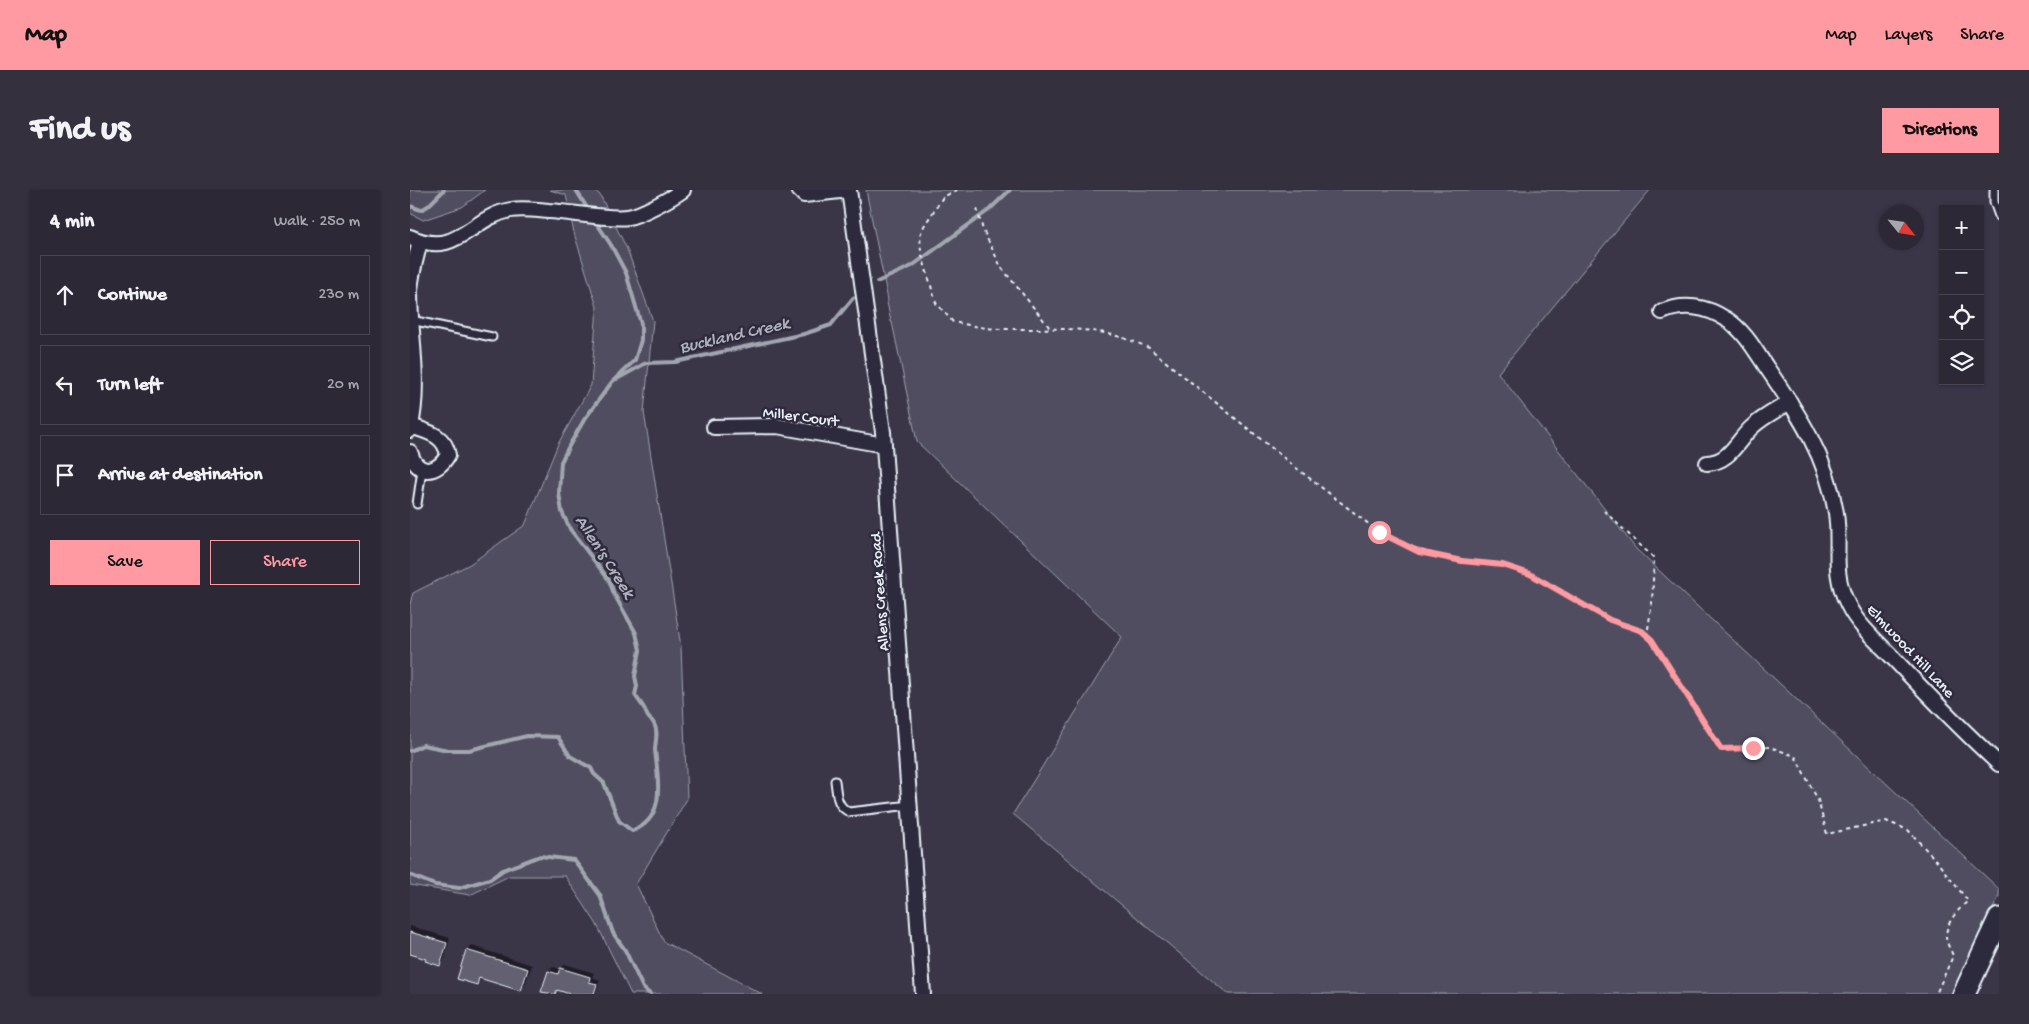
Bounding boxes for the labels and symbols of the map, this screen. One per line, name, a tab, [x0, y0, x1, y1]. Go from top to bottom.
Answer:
north arrow	[1879, 205, 1924, 250]
water label: Buckland Creek	[678, 313, 793, 359]
street label: Miller Court	[762, 404, 841, 433]
water label: Allen's Creek	[569, 512, 640, 604]
route start	[1368, 521, 1391, 544]
street label: Allens Creek Road	[868, 530, 895, 652]
street label: Elmwood Hill Lane	[1861, 602, 1958, 704]
route end	[1742, 737, 1765, 760]

